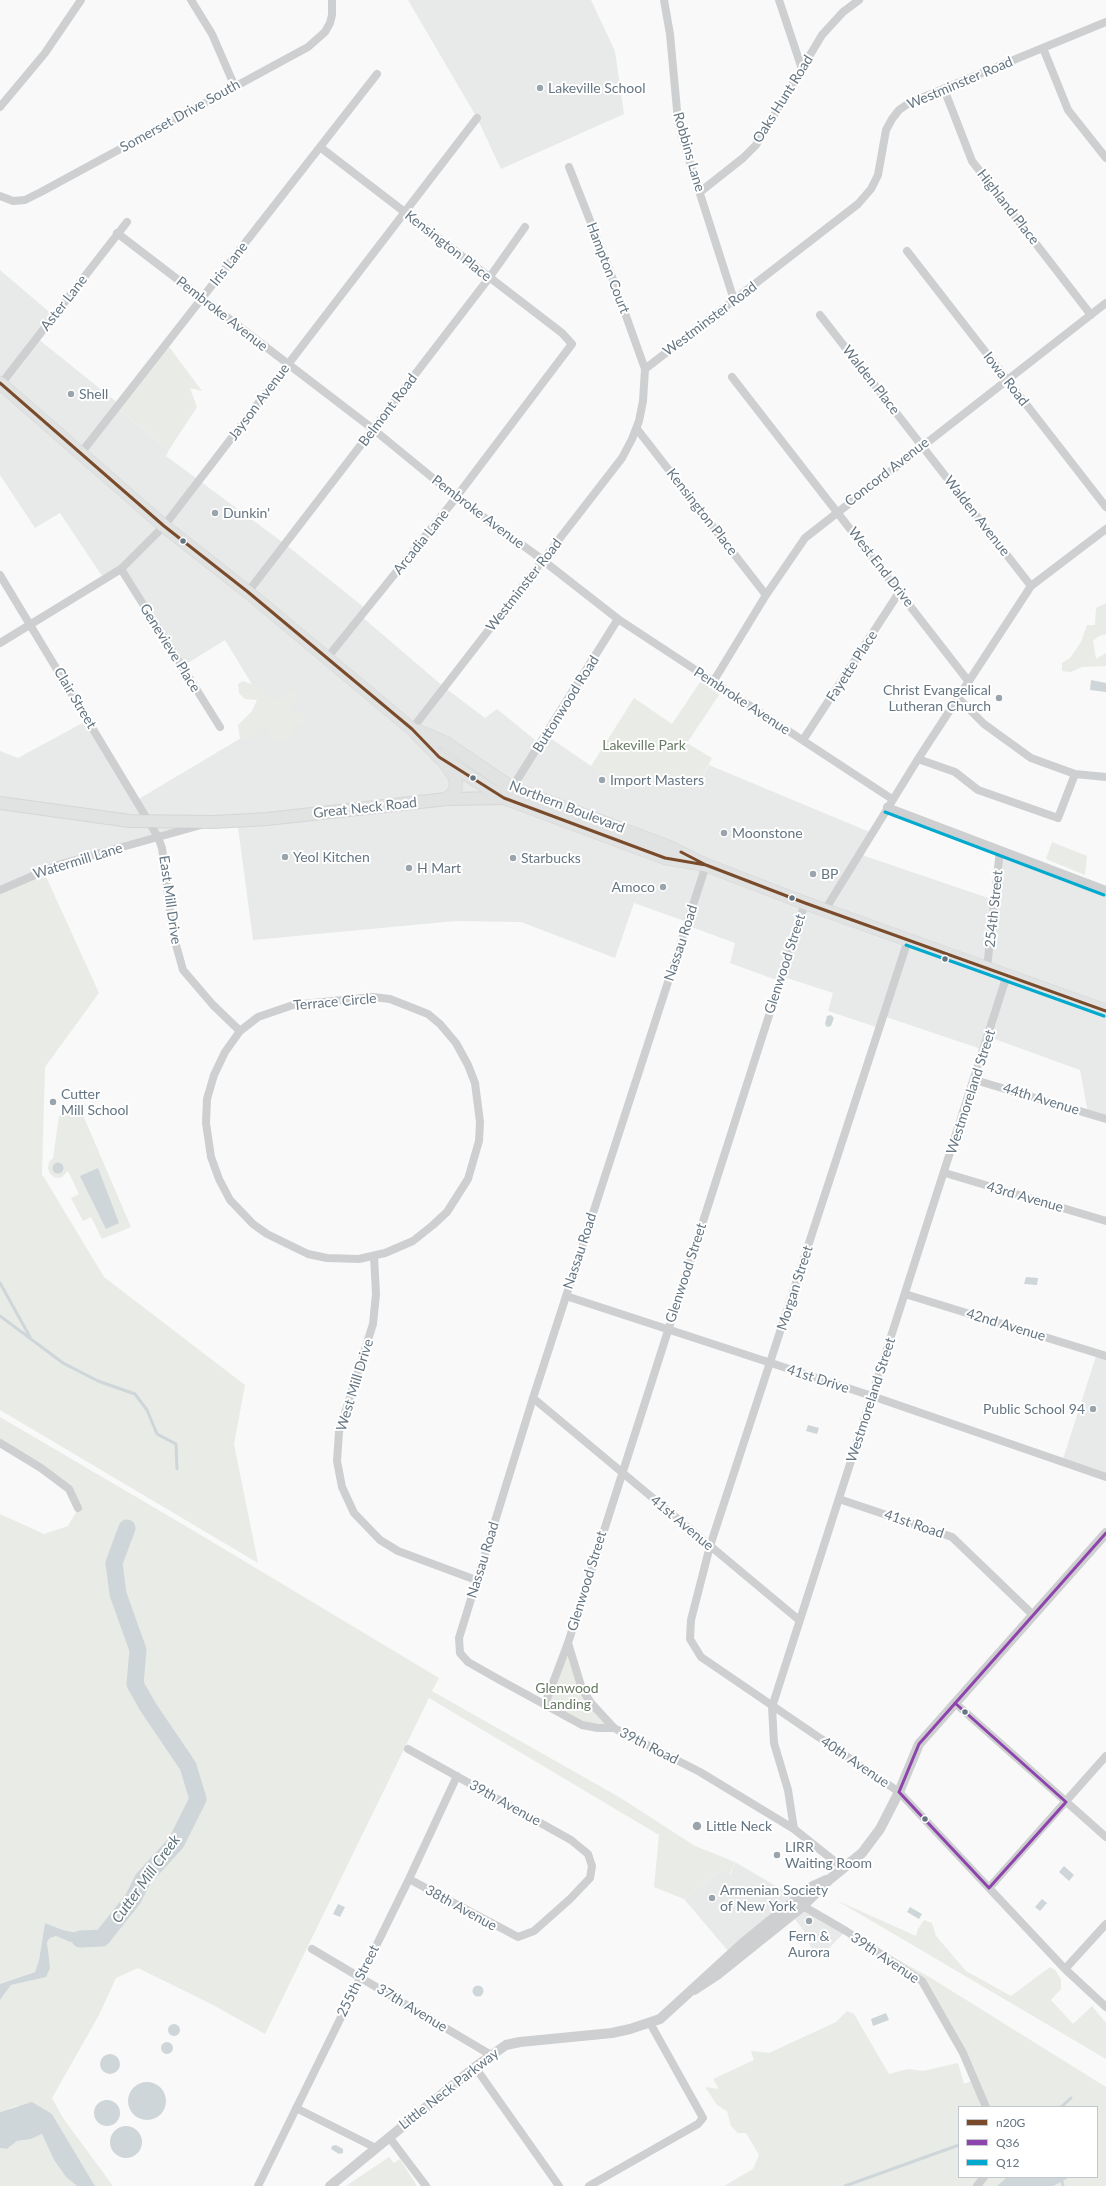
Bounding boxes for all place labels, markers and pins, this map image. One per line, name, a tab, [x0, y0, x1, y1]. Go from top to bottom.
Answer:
place label: Lakeville School	[548, 80, 645, 96]
marker: Lakeville School	[535, 83, 545, 93]
place label: Shell	[79, 386, 108, 402]
marker: Shell	[66, 389, 76, 399]
place label: Dunkin'	[223, 505, 270, 521]
marker: Dunkin'	[210, 508, 220, 518]
unlabelled marker	[178, 536, 188, 546]
place label: Christ Evangelical Lutheran Church	[883, 682, 991, 714]
marker: Christ Evangelical Lutheran Church	[994, 693, 1004, 703]
place label: Import Masters	[610, 772, 704, 788]
unlabelled marker	[468, 773, 478, 783]
marker: Import Masters	[597, 775, 607, 785]
place label: Moonstone	[732, 825, 803, 841]
marker: Moonstone	[719, 828, 729, 838]
place label: Yeol Kitchen	[293, 849, 370, 865]
place label: Starbucks	[521, 850, 581, 866]
marker: Yeol Kitchen	[280, 852, 290, 862]
marker: Starbucks	[508, 853, 518, 863]
place label: H Mart	[417, 860, 461, 876]
marker: H Mart	[404, 863, 414, 873]
place label: BP	[821, 866, 838, 882]
marker: BP	[808, 869, 818, 879]
place label: Amoco	[612, 879, 655, 895]
marker: Amoco	[658, 882, 668, 892]
unlabelled marker	[787, 893, 797, 903]
unlabelled marker	[940, 954, 950, 964]
place label: Cutter Mill School	[61, 1086, 129, 1118]
marker: Cutter Mill School	[48, 1097, 58, 1107]
place label: Public School 94	[983, 1401, 1085, 1417]
marker: Public School 94	[1088, 1404, 1098, 1414]
unlabelled marker	[960, 1707, 970, 1717]
unlabelled marker	[920, 1814, 930, 1824]
place label: Little Neck	[706, 1818, 772, 1834]
marker: Little Neck	[691, 1820, 703, 1832]
place label: LIRR Waiting Room	[785, 1839, 872, 1872]
marker: LIRR Waiting Room	[772, 1850, 782, 1860]
place label: Armenian Society of New York	[720, 1882, 828, 1914]
marker: Armenian Society of New York	[707, 1893, 717, 1903]
marker: Fern & Aurora	[804, 1916, 814, 1926]
place label: Fern & Aurora	[788, 1928, 830, 1960]

